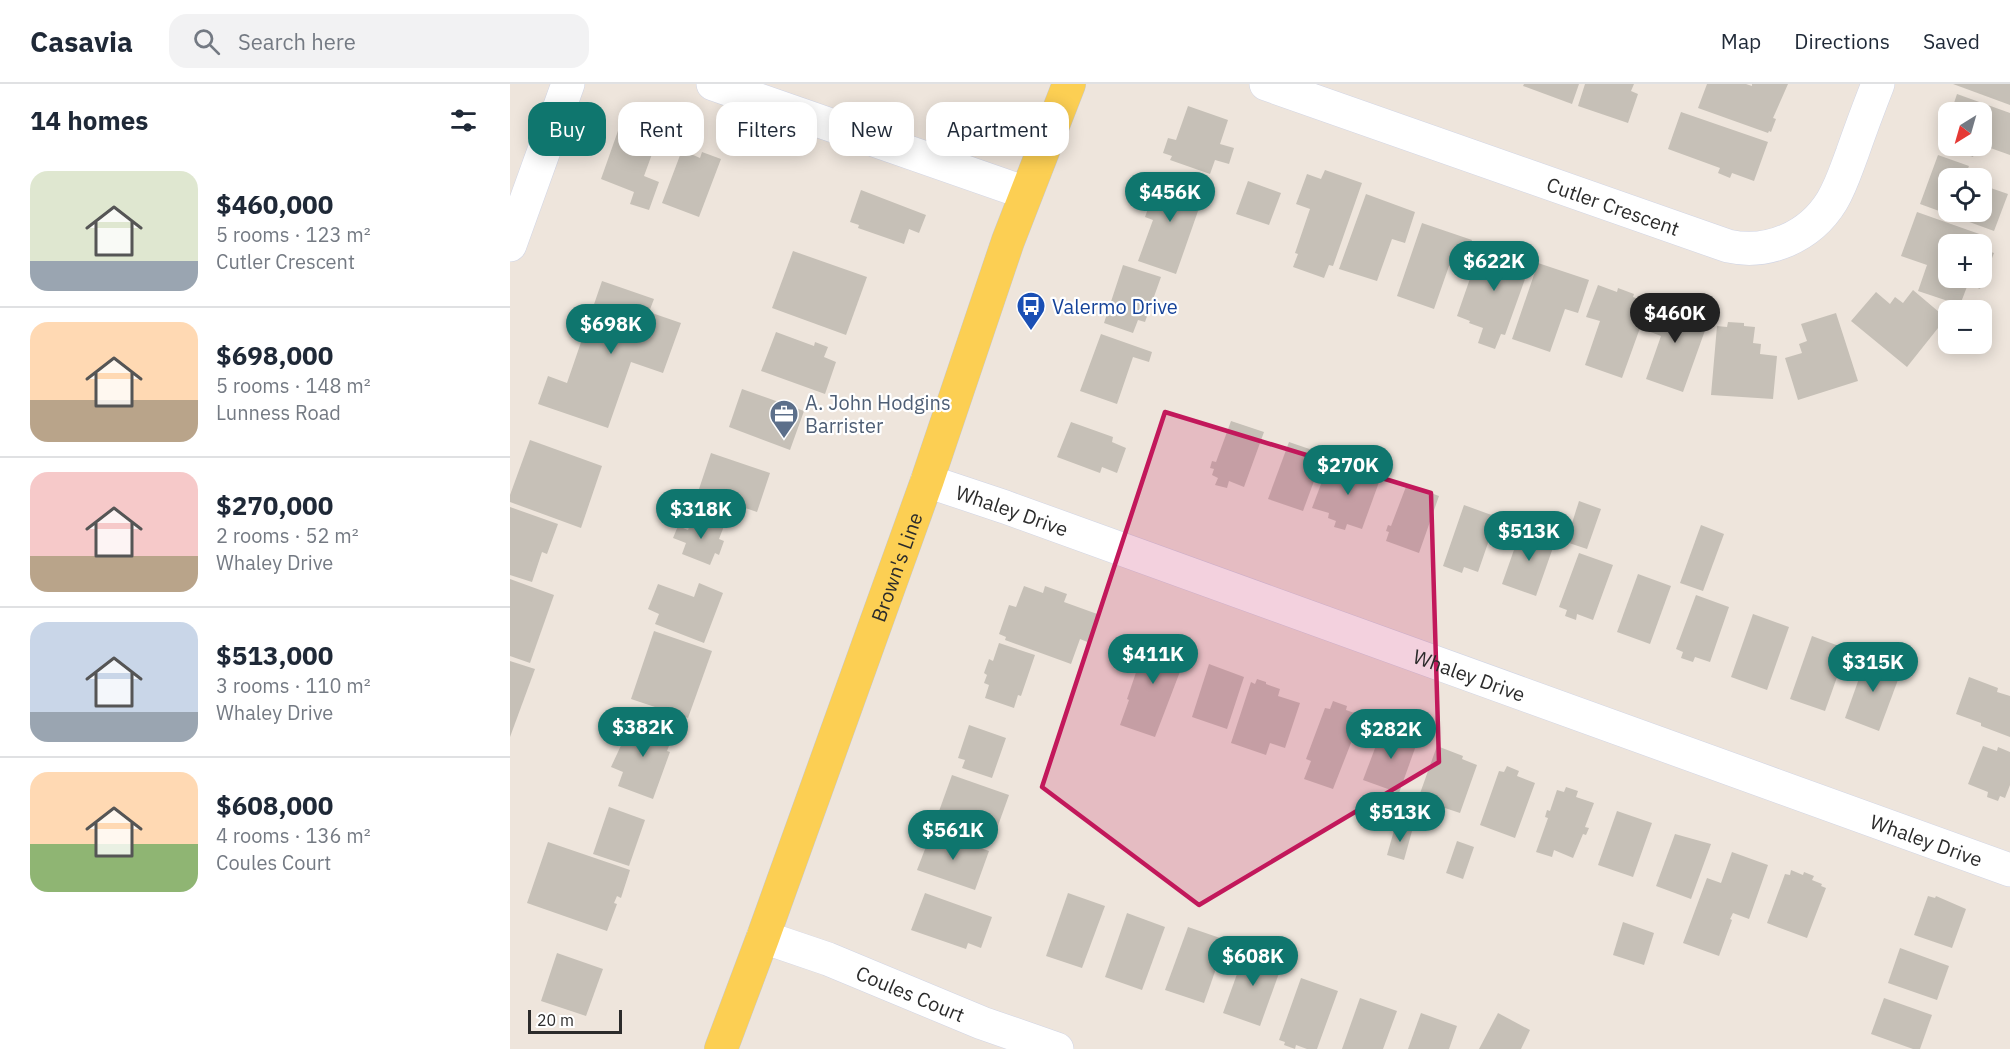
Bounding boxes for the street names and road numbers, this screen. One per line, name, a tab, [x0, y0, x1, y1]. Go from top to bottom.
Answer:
street label: Cutler Crescent	[1543, 170, 1683, 242]
street label: Whaley Drive	[952, 478, 1072, 542]
street label: Brown's Line	[864, 508, 928, 625]
street label: Whaley Drive	[1410, 642, 1529, 707]
street label: Whaley Drive	[1867, 807, 1986, 872]
street label: Coules Court	[852, 959, 969, 1028]

